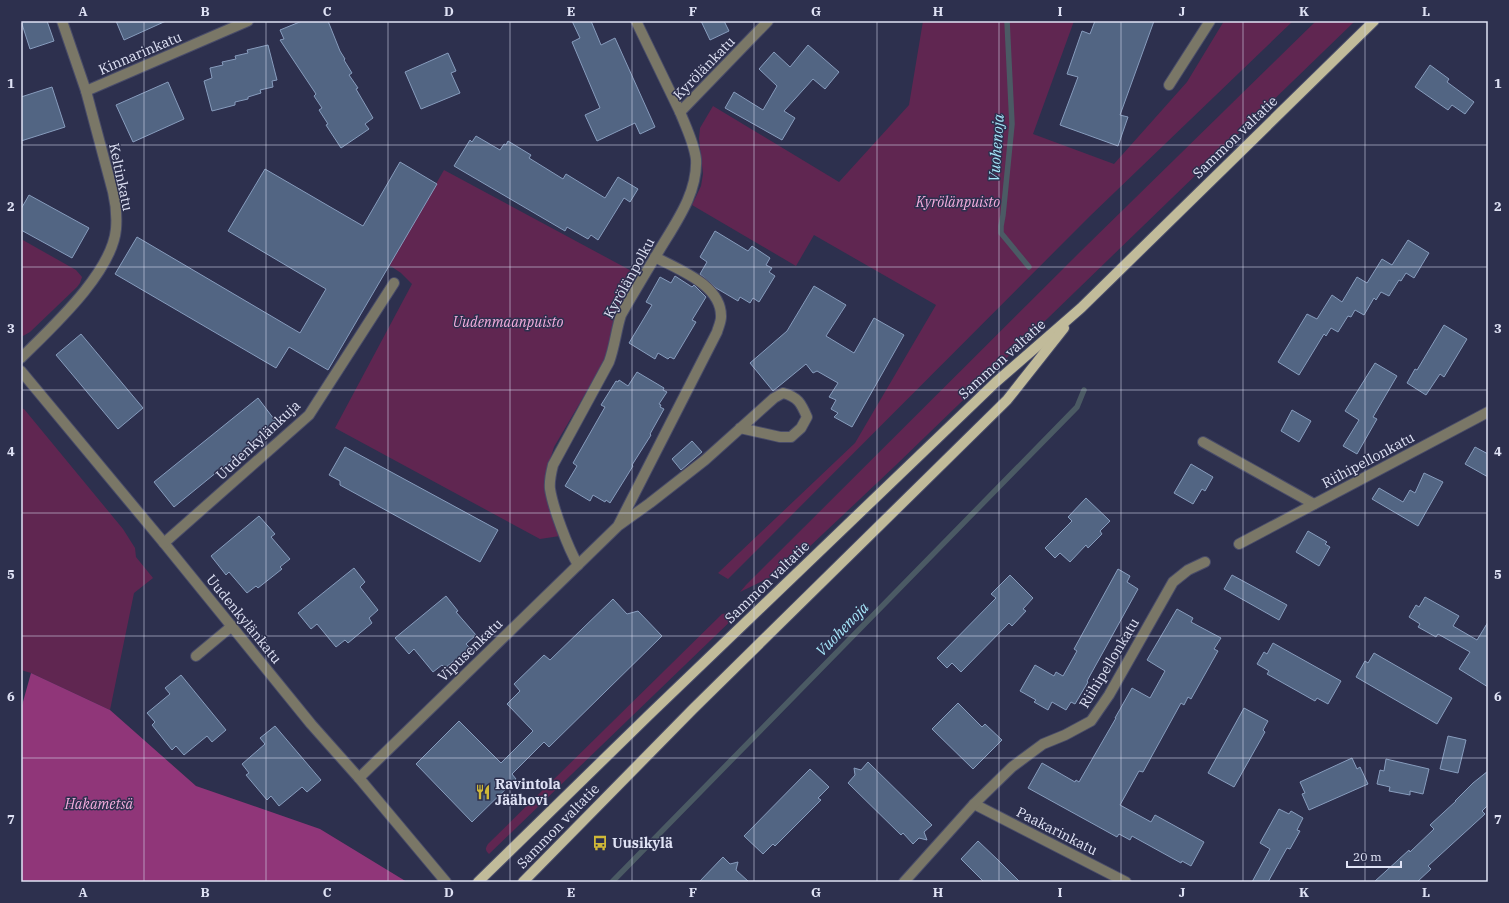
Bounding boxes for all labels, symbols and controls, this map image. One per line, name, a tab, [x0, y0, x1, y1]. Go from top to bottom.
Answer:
text: A	[78, 3, 88, 20]
text: B	[200, 3, 210, 20]
text: C	[323, 3, 332, 20]
text: D	[444, 3, 454, 20]
text: E	[567, 3, 575, 20]
text: F	[689, 3, 697, 20]
text: G	[811, 3, 821, 20]
text: H	[933, 3, 944, 20]
text: I	[1058, 3, 1063, 20]
text: J	[1179, 3, 1186, 20]
text: K	[1299, 3, 1309, 20]
text: L	[1422, 3, 1430, 20]
street label: Kinnarinkatu	[96, 27, 185, 79]
street label: Kyrölänkatu	[669, 32, 739, 103]
text: 1	[7, 75, 15, 92]
text: 1	[1494, 75, 1502, 92]
street label: Sammon valtatie	[1189, 92, 1281, 182]
water label: Vuohenoja	[984, 113, 1008, 183]
street label: Keltinkatu	[105, 141, 137, 213]
park label: Kyrölänpuisto	[915, 193, 1000, 211]
text: 2	[7, 198, 15, 215]
text: 2	[1494, 198, 1502, 215]
street label: Kyrölänpolku	[599, 234, 659, 322]
park label: Uudenmaanpuisto	[453, 313, 563, 331]
street label: Sammon valtatie	[955, 315, 1049, 403]
text: 3	[7, 320, 15, 337]
text: 3	[1494, 320, 1502, 337]
street label: Uudenkylänkuja	[212, 396, 304, 484]
street label: Riihipellonkatu	[1319, 428, 1418, 492]
text: 4	[7, 443, 15, 460]
text: 4	[1494, 443, 1502, 460]
street label: Sammon valtatie	[721, 537, 813, 627]
text: 5	[7, 566, 15, 583]
text: 5	[1494, 566, 1502, 583]
street label: Uudenkylänkatu	[203, 571, 286, 668]
water label: Vuohenoja	[811, 597, 873, 660]
street label: Vipusenkatu	[434, 614, 506, 685]
street label: Riihipellonkatu	[1075, 614, 1143, 711]
text: 6	[7, 688, 15, 705]
text: 6	[1494, 688, 1502, 705]
place label: Ravintola Jäähovi	[495, 775, 561, 809]
street label: Sammon valtatie	[513, 780, 603, 872]
restaurant icon: Ravintola Jäähovi	[474, 783, 492, 801]
park label: Hakametsä	[64, 795, 134, 813]
street label: Paakarinkatu	[1013, 803, 1101, 859]
text: 7	[7, 811, 15, 828]
text: 7	[1494, 811, 1502, 828]
bus stop icon: Uusikylä	[591, 834, 609, 852]
place label: Uusikylä	[612, 834, 673, 852]
scale bar	[1347, 843, 1401, 869]
text: 20 m	[1353, 849, 1382, 864]
text: A	[78, 884, 88, 901]
text: B	[200, 884, 210, 901]
text: C	[323, 884, 332, 901]
text: D	[444, 884, 454, 901]
text: E	[567, 884, 575, 901]
text: F	[689, 884, 697, 901]
text: G	[811, 884, 821, 901]
text: H	[933, 884, 944, 901]
text: I	[1058, 884, 1063, 901]
text: J	[1179, 884, 1186, 901]
text: K	[1299, 884, 1309, 901]
text: L	[1422, 884, 1430, 901]

